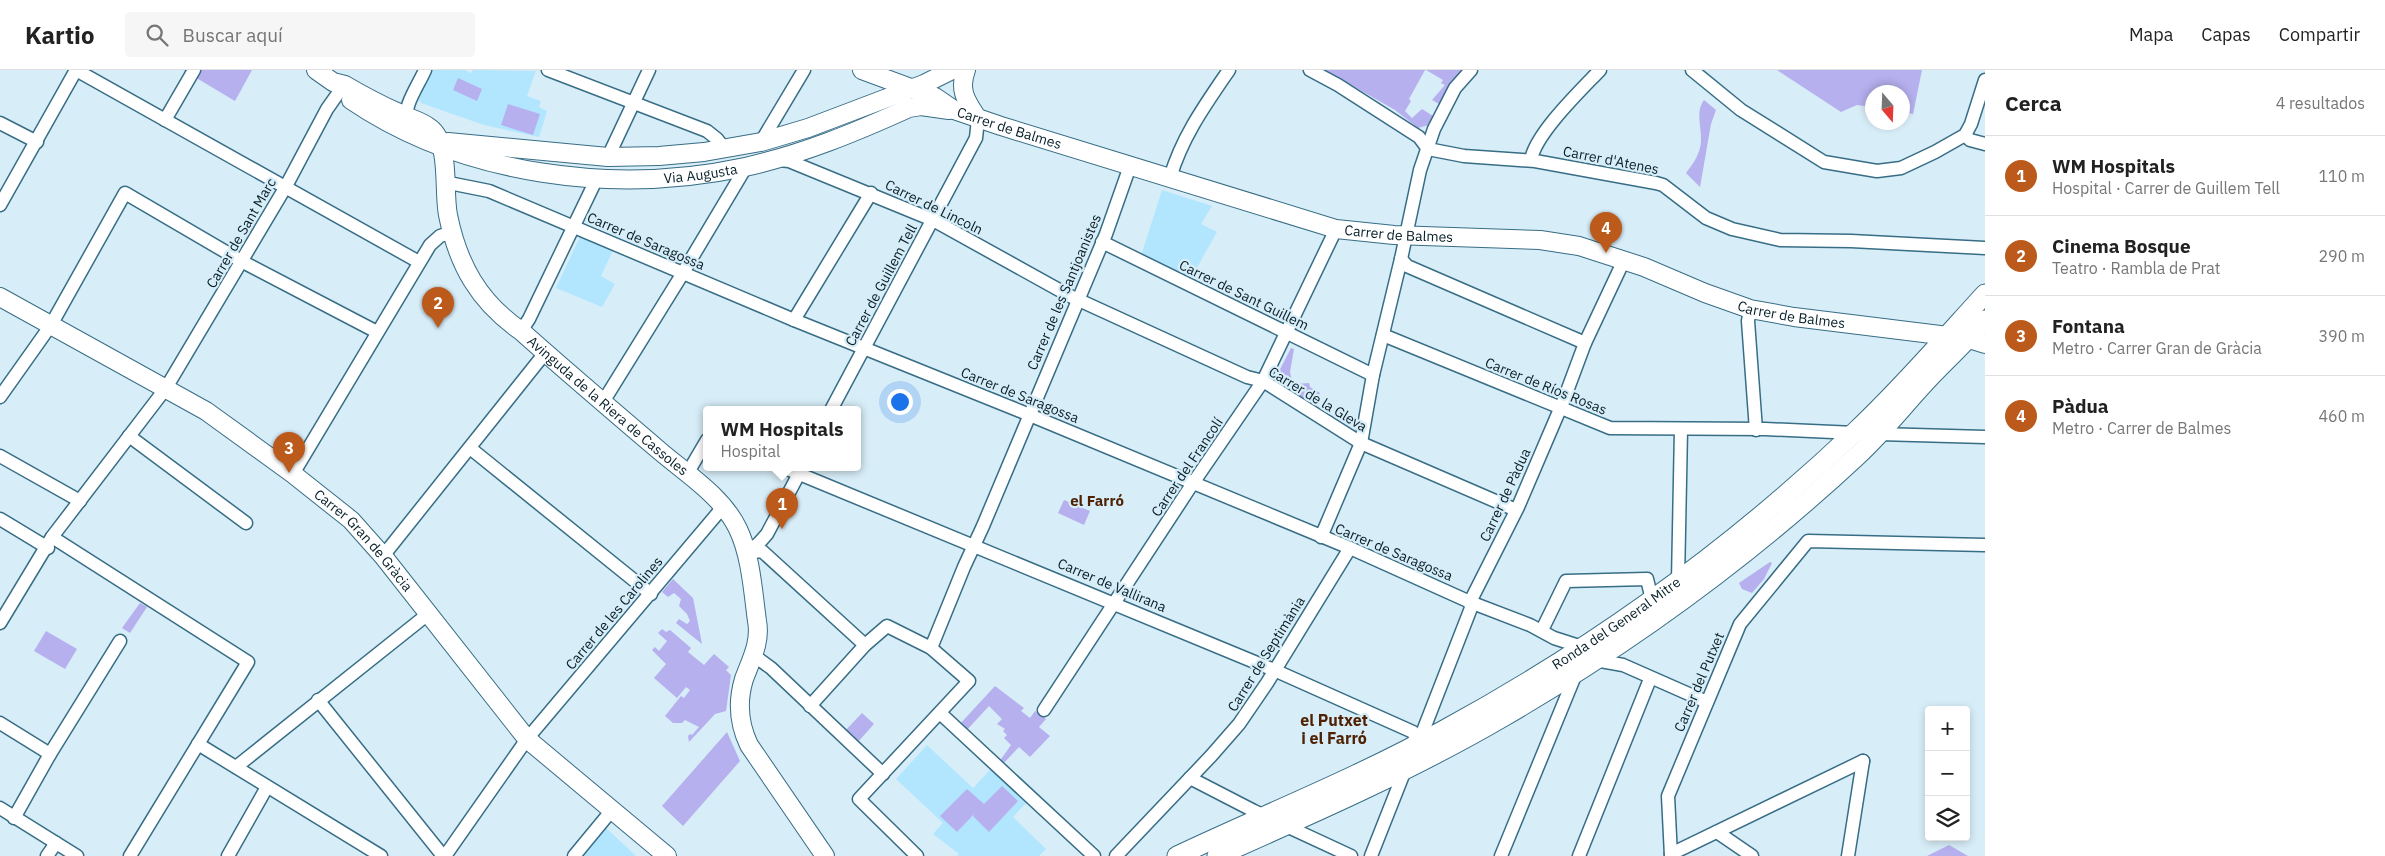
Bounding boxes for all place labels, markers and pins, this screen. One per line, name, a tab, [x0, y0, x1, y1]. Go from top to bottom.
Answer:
pin: 4	[1590, 212, 1622, 253]
pin: 2	[422, 287, 454, 328]
pin: 3	[273, 432, 305, 473]
pin: 1	[766, 488, 798, 529]

